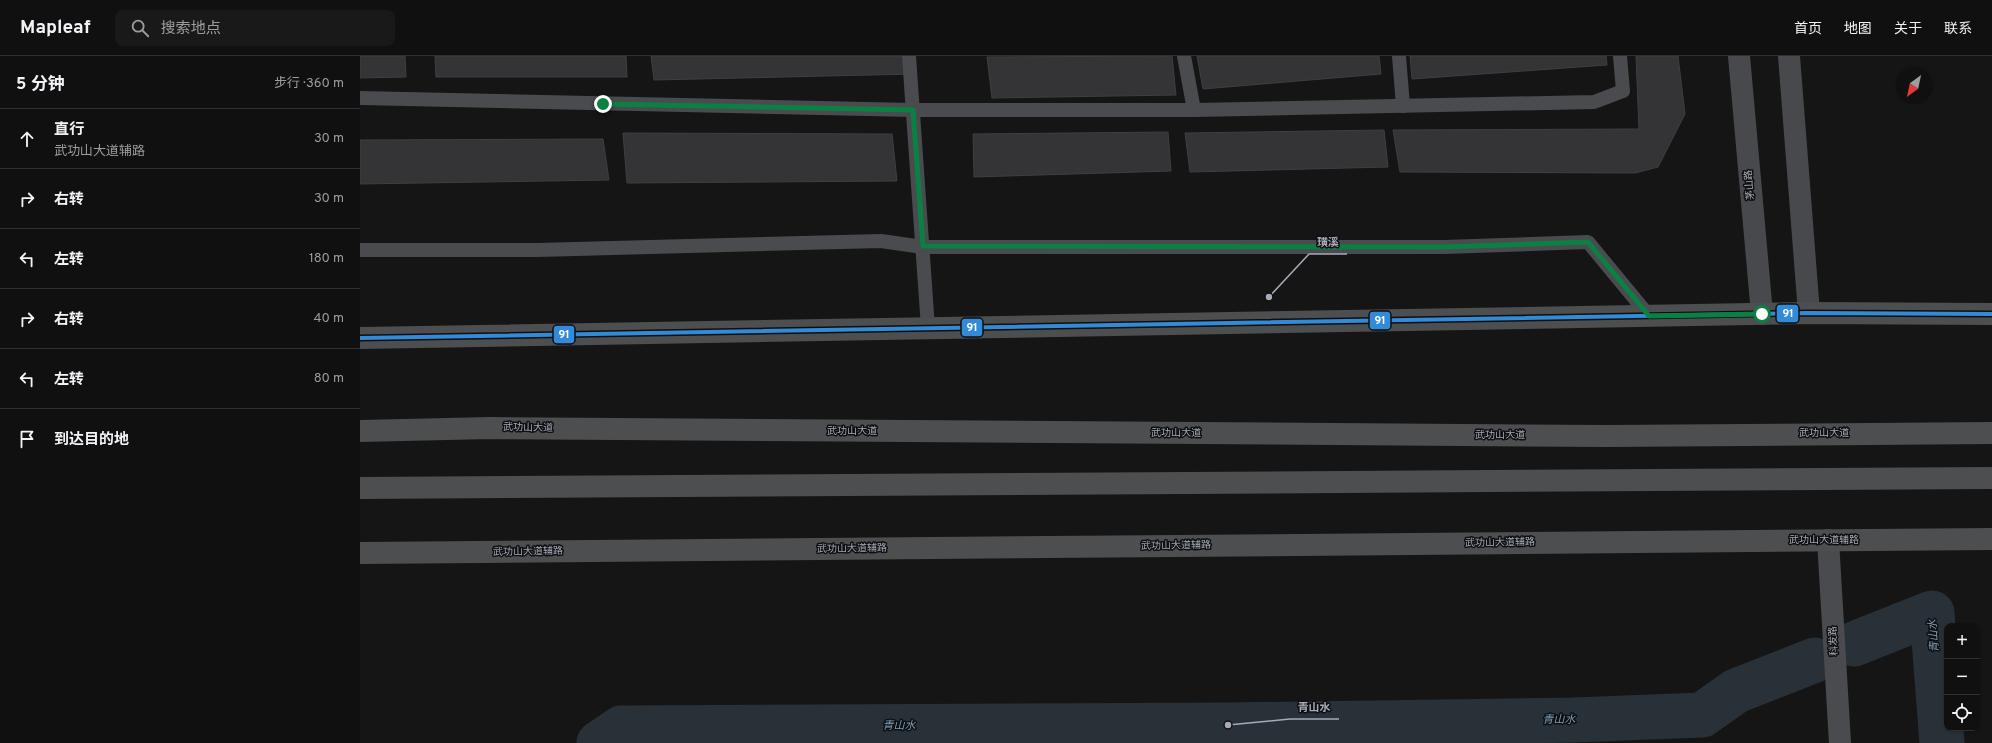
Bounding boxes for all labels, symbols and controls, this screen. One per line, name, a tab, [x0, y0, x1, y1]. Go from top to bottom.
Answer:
search box	[115, 10, 395, 46]
text: Mapleaf	[20, 16, 91, 40]
icon: search	[129, 17, 151, 39]
text: 搜索地点	[161, 20, 221, 39]
text: 首页	[1794, 21, 1822, 38]
text: 地图	[1844, 21, 1872, 38]
text: 关于	[1894, 21, 1922, 38]
text: 联系	[1944, 21, 1972, 38]
north arrow	[1896, 68, 1932, 104]
text: 5 分钟	[16, 74, 65, 96]
text: 步行 · 360 m	[274, 76, 344, 92]
route end	[594, 95, 612, 113]
text: 直行	[54, 121, 84, 140]
icon: ahead	[16, 128, 38, 150]
text: 30 m	[314, 131, 344, 147]
text: 武功山大道辅路	[54, 144, 145, 160]
street label: 茅山路	[1742, 169, 1758, 201]
icon: right	[16, 188, 38, 210]
text: 右转	[54, 191, 84, 210]
text: 30 m	[314, 191, 344, 207]
callout: 璜溪	[1309, 231, 1347, 254]
text: 璜溪	[1317, 236, 1339, 250]
icon: left	[16, 248, 38, 270]
text: 左转	[54, 251, 84, 270]
text: 180 m	[309, 251, 344, 267]
line badge: 91	[1776, 304, 1799, 323]
route start	[1753, 305, 1771, 323]
text: 91	[1782, 307, 1794, 321]
icon: right	[16, 308, 38, 330]
text: 右转	[54, 311, 84, 330]
text: 40 m	[314, 311, 344, 327]
line badge: 91	[1369, 311, 1391, 330]
text: 91	[1374, 314, 1386, 328]
line badge: 91	[961, 318, 983, 337]
text: 91	[966, 321, 978, 335]
line badge: 91	[553, 325, 575, 344]
text: 91	[558, 328, 570, 342]
icon: left	[16, 368, 38, 390]
text: 左转	[54, 371, 84, 390]
text: 80 m	[314, 371, 344, 387]
street label: 武功山大道	[503, 421, 553, 435]
street label: 武功山大道	[827, 425, 877, 438]
street label: 武功山大道	[1151, 427, 1201, 440]
street label: 武功山大道	[1799, 427, 1849, 440]
icon: arrive	[16, 428, 38, 450]
street label: 武功山大道	[1475, 429, 1525, 442]
text: 到达目的地	[54, 431, 129, 450]
street label: 武功山大道辅路	[1789, 534, 1859, 547]
street label: 武功山大道辅路	[1465, 536, 1535, 550]
street label: 武功山大道辅路	[1141, 539, 1211, 553]
street label: 武功山大道辅路	[817, 542, 887, 556]
street label: 武功山大道辅路	[493, 545, 563, 559]
water label: 青山水	[1926, 618, 1942, 653]
map controls	[1944, 623, 1980, 731]
button: +	[1944, 623, 1980, 659]
street label: 科发路	[1827, 626, 1841, 656]
button: −	[1944, 659, 1980, 695]
button: locate	[1944, 695, 1980, 731]
callout: 青山水	[1290, 696, 1339, 719]
text: 青山水	[1298, 701, 1331, 715]
water label: 青山水	[1542, 713, 1577, 727]
water label: 青山水	[883, 719, 916, 733]

